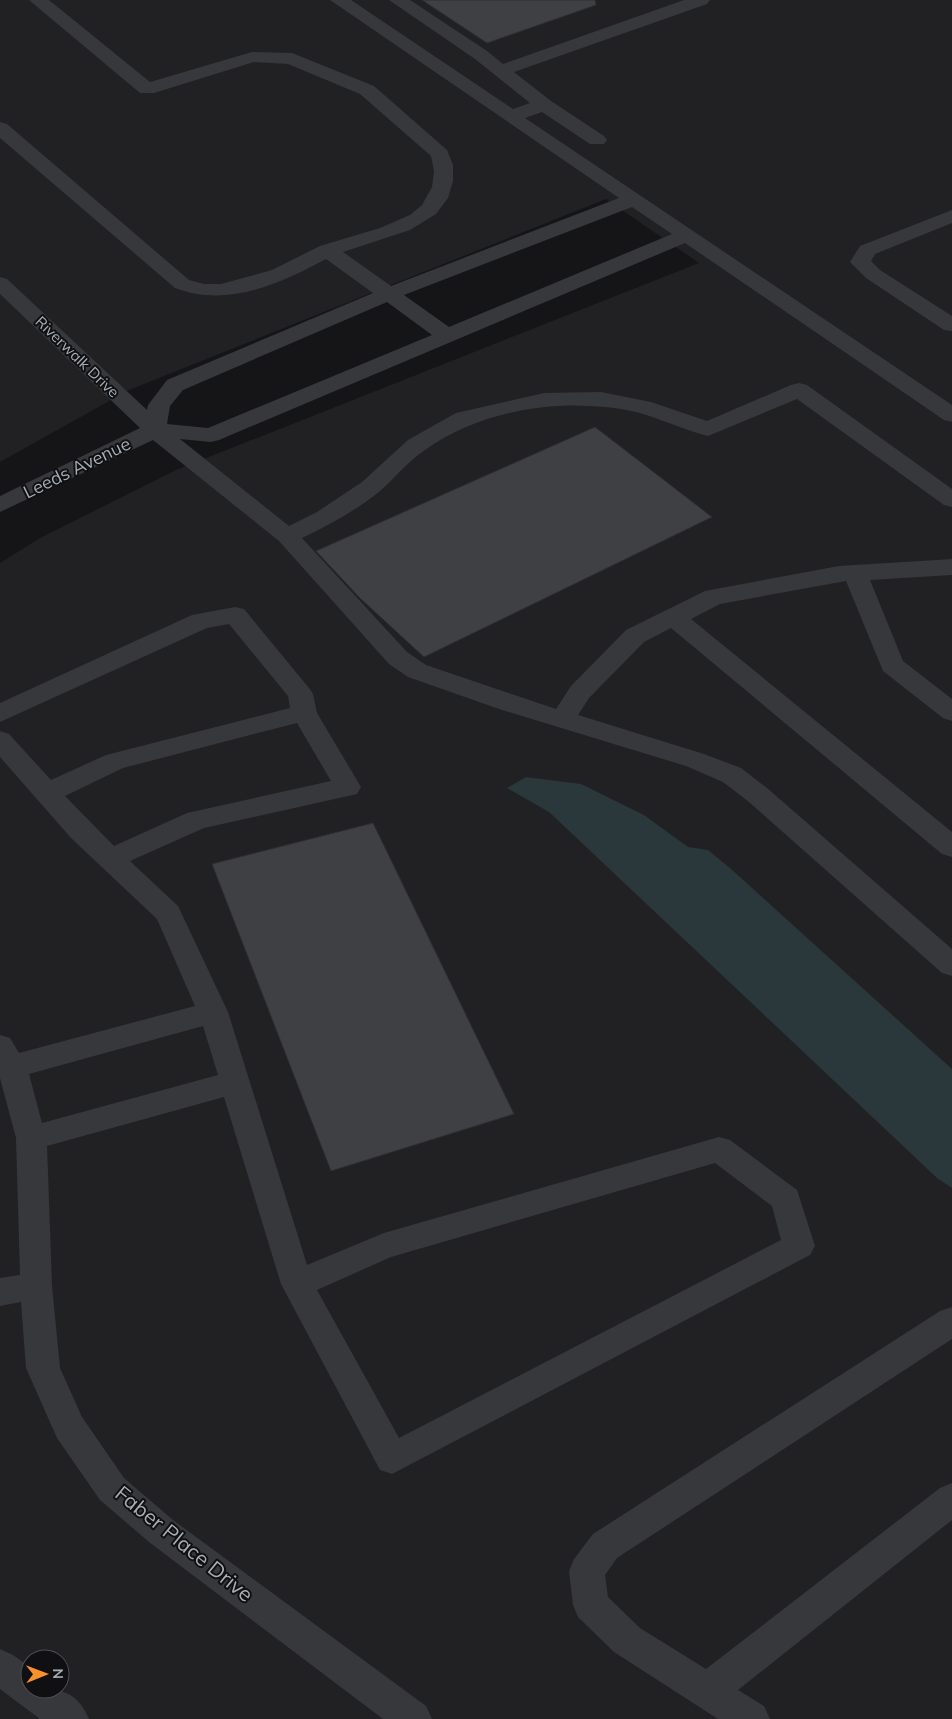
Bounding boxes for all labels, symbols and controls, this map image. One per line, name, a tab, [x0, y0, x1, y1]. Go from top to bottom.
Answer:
street label: Riverwalk Drive	[31, 312, 123, 401]
street label: Leeds Avenue	[19, 432, 134, 503]
street label: Faber Place Drive	[110, 1480, 259, 1607]
north arrow	[20, 1649, 70, 1699]
text: N	[49, 1668, 67, 1679]

